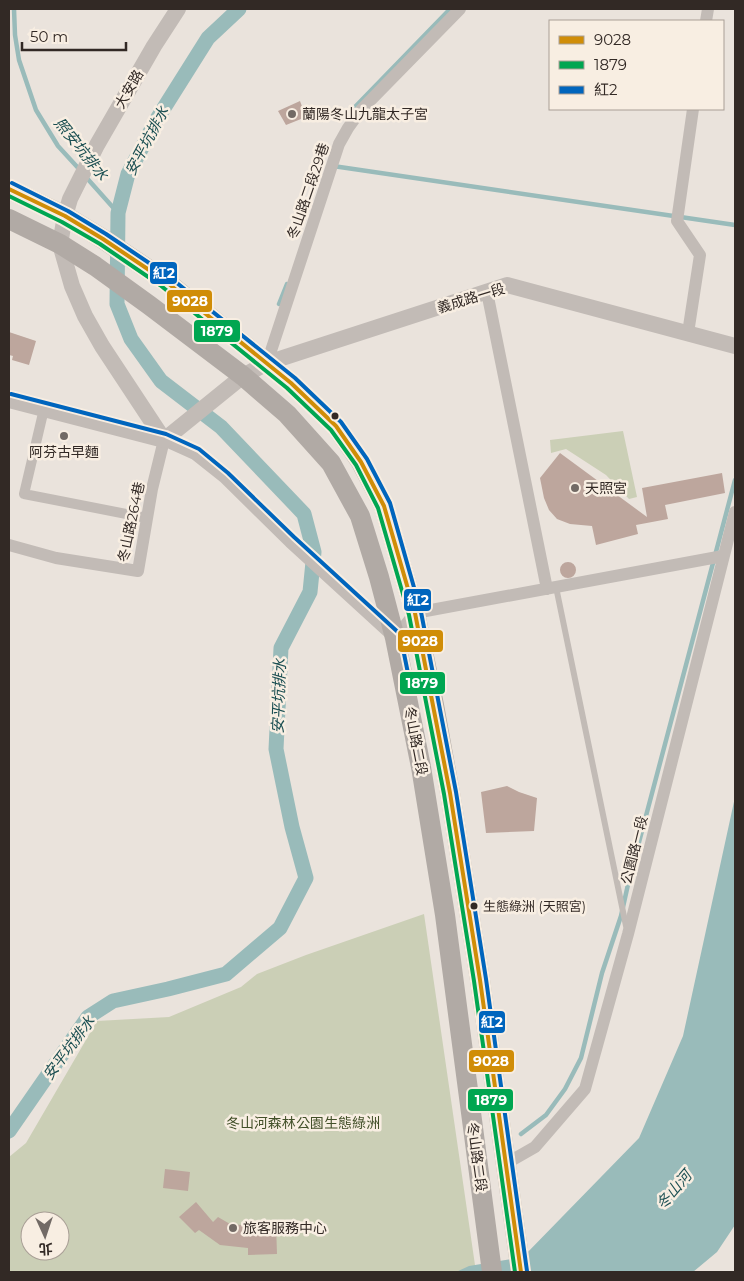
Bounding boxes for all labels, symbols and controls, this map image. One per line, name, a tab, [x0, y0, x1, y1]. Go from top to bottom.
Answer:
scale bar	[22, 20, 126, 52]
legend	[549, 20, 724, 110]
text: 50 m	[30, 27, 68, 46]
text: 9028	[594, 30, 631, 49]
text: 1879	[594, 55, 627, 74]
street label: 大安路	[111, 66, 147, 112]
text: 紅2	[594, 80, 618, 99]
water label: 安平坑排水	[121, 102, 173, 178]
place label: 蘭陽冬山九龍太子宮	[302, 105, 428, 123]
marker: 蘭陽冬山九龍太子宮	[286, 108, 298, 120]
water label: 照安坑排水	[50, 114, 113, 185]
street label: 冬山路二段29巷	[283, 141, 333, 241]
line badge: 紅2	[149, 261, 178, 285]
text: 紅2	[153, 264, 175, 282]
street label: 義成路一段	[435, 279, 507, 317]
line badge: 9028	[166, 289, 213, 313]
text: 9028	[172, 292, 208, 310]
line badge: 1879	[193, 319, 241, 343]
text: 1879	[201, 322, 233, 340]
unlabelled marker	[330, 411, 340, 421]
marker: 阿芬古早麵	[58, 430, 70, 442]
place label: 阿芬古早麵	[29, 443, 99, 461]
place label: 天照宮	[585, 479, 627, 497]
street label: 冬山路264巷	[114, 480, 148, 564]
marker: 天照宮	[569, 482, 581, 494]
line badge: 紅2	[403, 588, 432, 612]
text: 紅2	[407, 591, 429, 609]
line badge: 9028	[397, 629, 444, 653]
text: 9028	[402, 632, 438, 650]
water label: 安平坑排水	[268, 657, 289, 734]
line badge: 1879	[399, 671, 446, 695]
text: 1879	[406, 674, 438, 692]
street label: 冬山路二段	[400, 705, 432, 777]
street label: 公園路一段	[617, 814, 651, 886]
place label: 生態綠洲 (天照宮)	[483, 898, 586, 914]
marker: 生態綠洲 (天照宮)	[469, 901, 479, 911]
line badge: 紅2	[478, 1010, 506, 1034]
water label: 安平坑排水	[38, 1011, 99, 1083]
text: 紅2	[481, 1013, 503, 1031]
line badge: 9028	[468, 1049, 515, 1073]
text: 9028	[473, 1052, 509, 1070]
line badge: 1879	[467, 1088, 514, 1112]
text: 1879	[475, 1091, 507, 1109]
park label: 冬山河森林公園生態綠洲	[226, 1114, 380, 1132]
street label: 冬山路二段	[463, 1121, 491, 1193]
water label: 冬山河	[652, 1164, 697, 1213]
north arrow	[20, 1211, 70, 1261]
place label: 旅客服務中心	[243, 1219, 327, 1237]
marker: 旅客服務中心	[227, 1222, 239, 1234]
text: 北	[38, 1240, 53, 1258]

